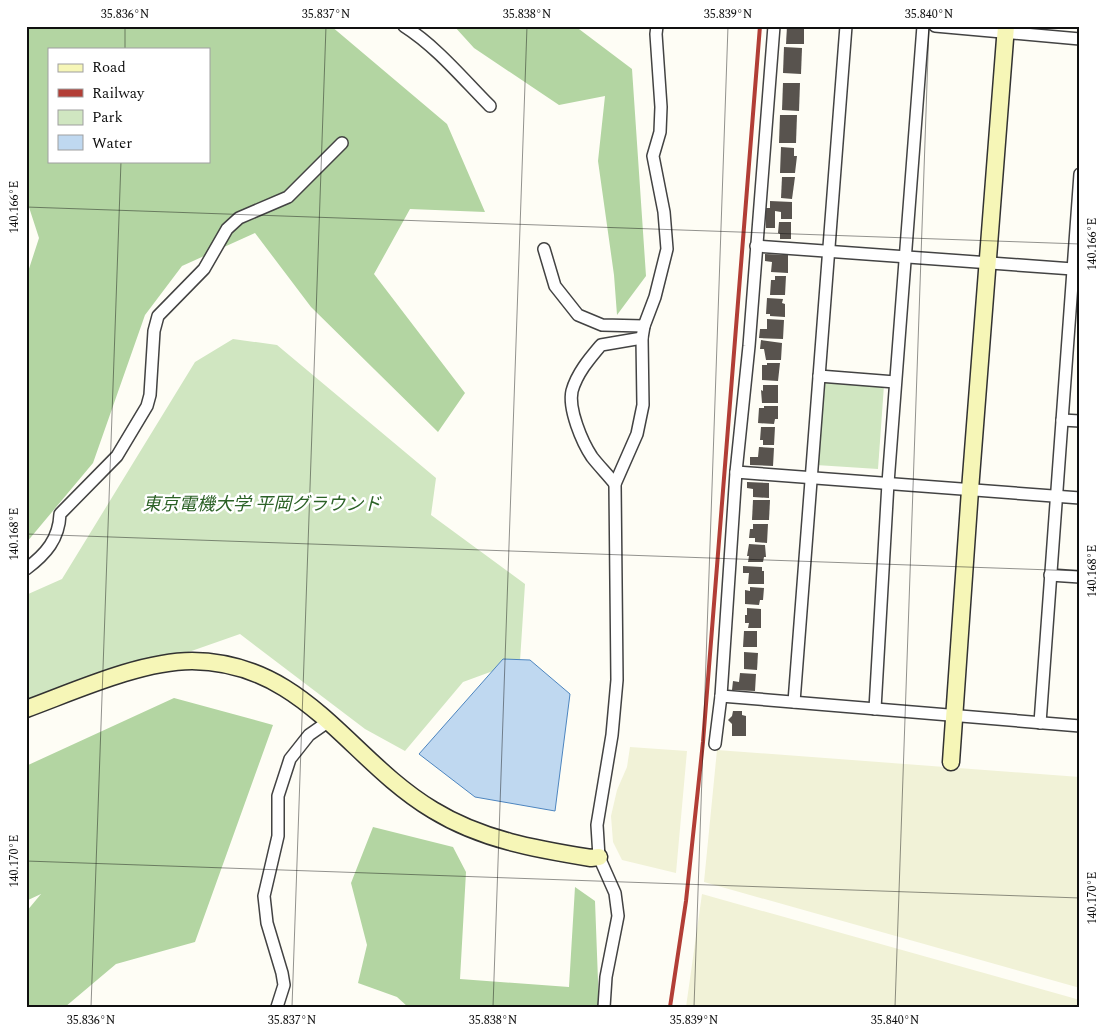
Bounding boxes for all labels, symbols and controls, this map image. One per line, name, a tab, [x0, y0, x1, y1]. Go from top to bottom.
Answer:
text: 35.836°N	[101, 5, 149, 24]
text: 35.837°N	[302, 5, 350, 24]
text: 35.838°N	[503, 5, 551, 24]
text: 35.839°N	[704, 5, 752, 24]
text: 35.840°N	[905, 5, 953, 24]
legend	[48, 48, 210, 162]
text: Road	[92, 56, 126, 79]
text: Railway	[92, 82, 145, 105]
text: Park	[92, 106, 123, 129]
text: Water	[92, 132, 132, 155]
text: 140.166°E	[5, 181, 24, 233]
text: 140.166°E	[1083, 218, 1102, 270]
park label: 東京電機大学 平岡グラウンド	[143, 491, 382, 518]
text: 140.168°E	[5, 508, 24, 560]
text: 140.168°E	[1083, 545, 1102, 597]
text: 140.170°E	[5, 835, 24, 887]
text: 140.170°E	[1083, 872, 1102, 924]
text: 35.836°N	[67, 1011, 115, 1030]
text: 35.837°N	[268, 1011, 316, 1030]
text: 35.838°N	[469, 1011, 517, 1030]
text: 35.839°N	[670, 1011, 718, 1030]
text: 35.840°N	[871, 1011, 919, 1030]

